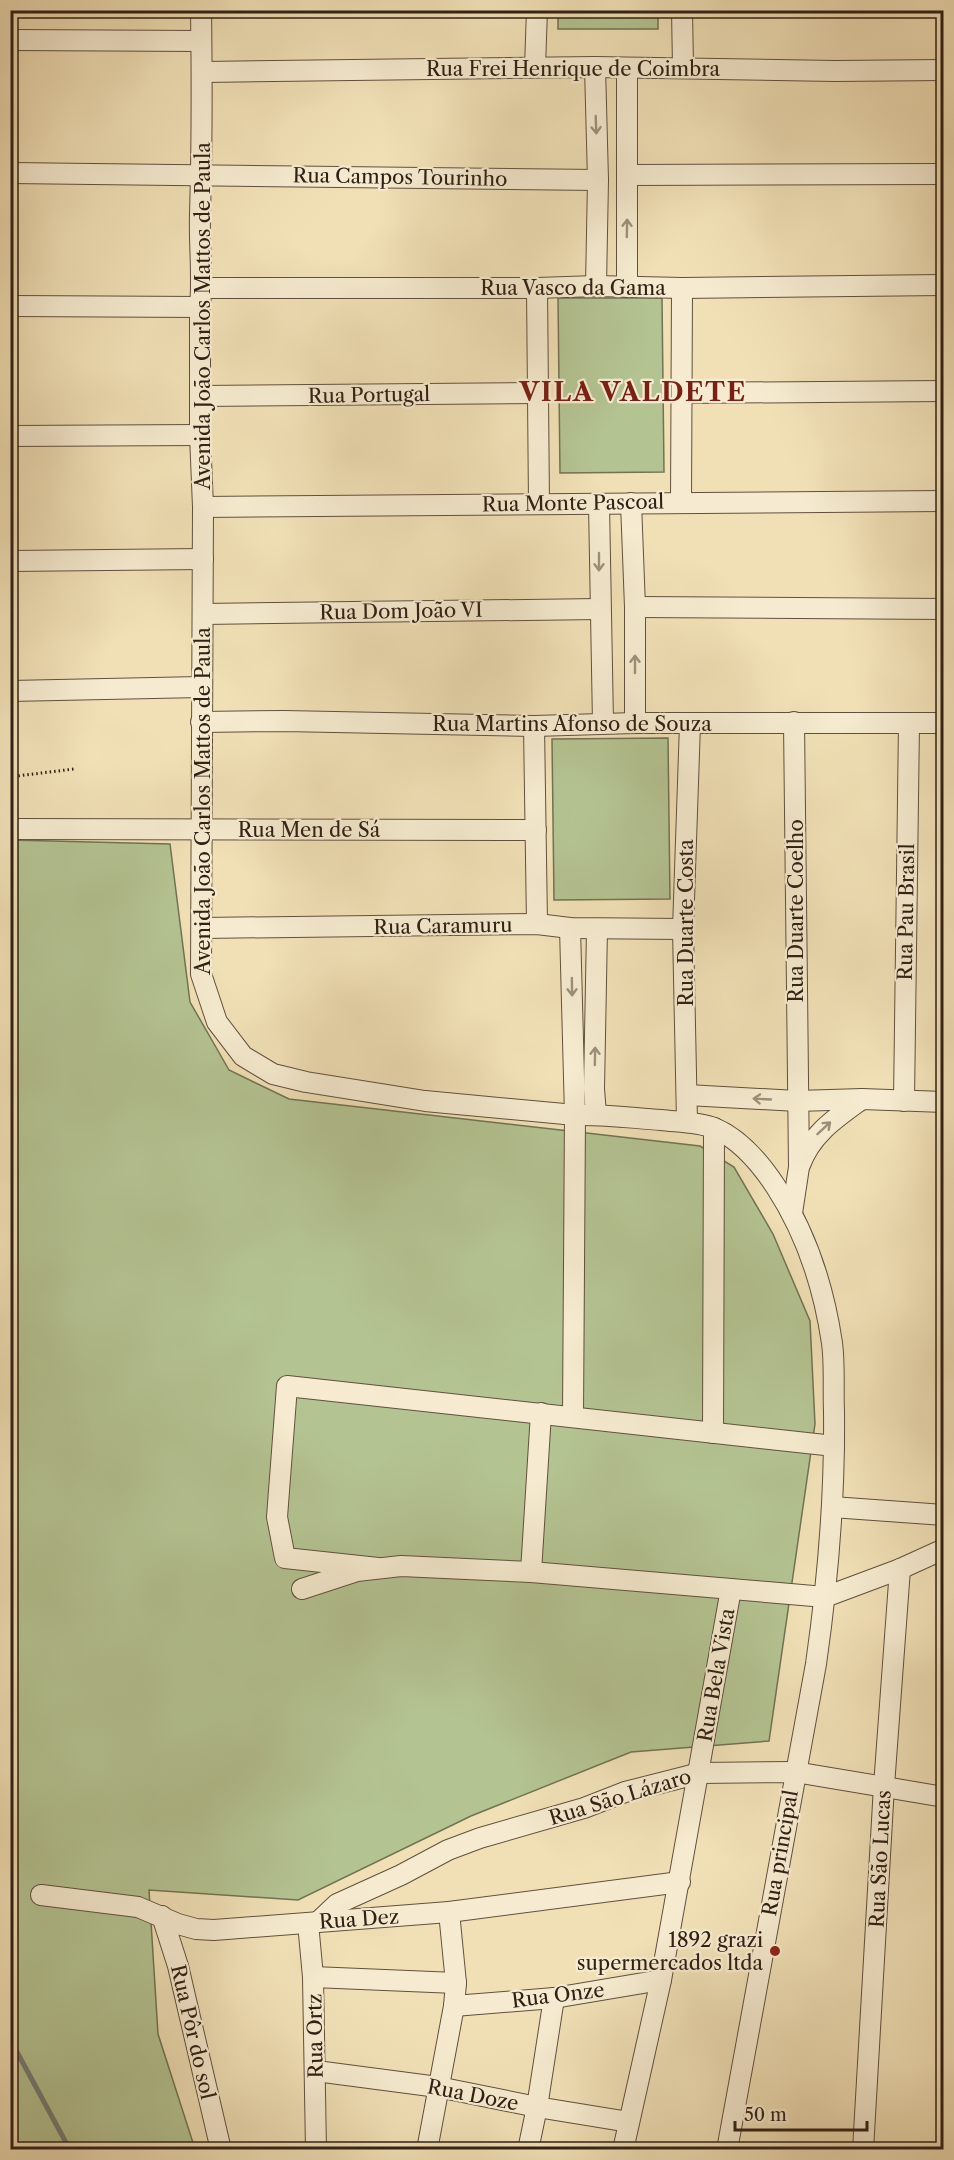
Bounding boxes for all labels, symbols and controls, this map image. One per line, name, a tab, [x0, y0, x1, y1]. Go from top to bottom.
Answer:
street label: Rua Frei Henrique de Coimbra	[426, 57, 721, 81]
one-way arrow	[591, 115, 602, 135]
street label: Avenida João Carlos Mattos de Paula	[191, 142, 215, 491]
street label: Rua Campos Tourinho	[292, 163, 508, 191]
one-way arrow	[621, 219, 633, 239]
street label: Rua Vasco da Gama	[480, 276, 666, 300]
district label: VILA VALDETE	[518, 376, 747, 408]
street label: Rua Portugal	[308, 382, 430, 408]
street label: Rua Monte Pascoal	[482, 489, 664, 517]
one-way arrow	[593, 552, 605, 572]
street label: Rua Dom João VI	[319, 598, 483, 624]
street label: Avenida João Carlos Mattos de Paula	[191, 627, 215, 976]
one-way arrow	[629, 655, 641, 675]
street label: Rua Martins Afonso de Souza	[432, 712, 712, 736]
street label: Rua Men de Sá	[238, 818, 381, 842]
street label: Rua Duarte Coelho	[784, 819, 808, 1003]
street label: Rua Duarte Costa	[674, 839, 698, 1007]
street label: Rua Pau Brasil	[893, 843, 919, 981]
street label: Rua Caramuru	[373, 913, 513, 939]
one-way arrow	[566, 976, 577, 996]
one-way arrow	[589, 1046, 601, 1066]
one-way arrow	[752, 1093, 772, 1104]
one-way arrow	[817, 1121, 832, 1135]
street label: Rua Bela Vista	[692, 1606, 740, 1744]
street label: Rua São Lázaro	[546, 1764, 694, 1830]
street label: Rua principal	[757, 1788, 803, 1918]
street label: Rua São Lucas	[864, 1790, 896, 1928]
street label: Rua Dez	[318, 1904, 400, 1934]
place label: 1892 grazi supermercados ltda	[577, 1928, 763, 1975]
marker: 1892 grazi supermercados ltda	[768, 1944, 782, 1958]
street label: Rua Pôr do sol	[166, 1962, 220, 2102]
street label: Rua Onze	[510, 1977, 606, 2013]
street label: Rua Ortz	[302, 1993, 328, 2079]
street label: Rua Doze	[425, 2074, 521, 2116]
scale bar	[735, 2094, 867, 2132]
text: 50 m	[744, 2104, 787, 2126]

